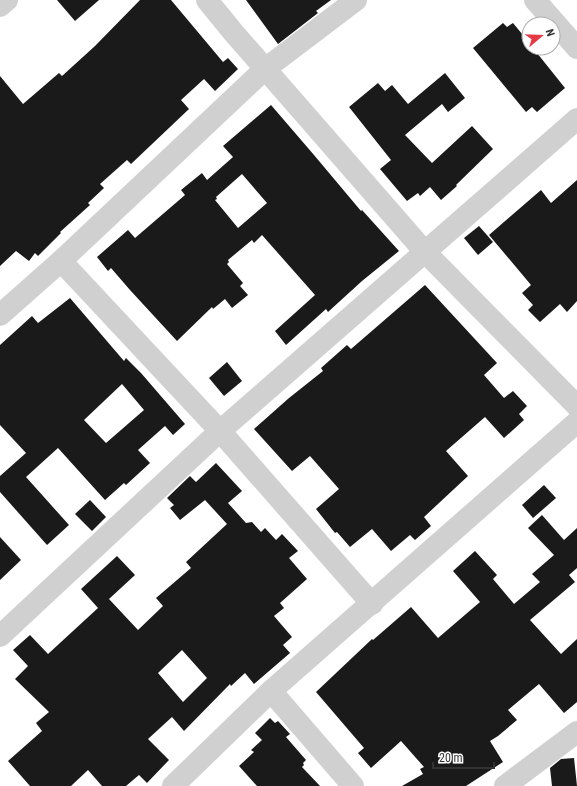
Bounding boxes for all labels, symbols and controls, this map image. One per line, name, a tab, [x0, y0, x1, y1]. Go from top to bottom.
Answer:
north arrow	[521, 16, 561, 56]
text: N	[543, 28, 557, 38]
scale bar	[433, 744, 494, 770]
text: 20 m	[439, 751, 463, 765]

